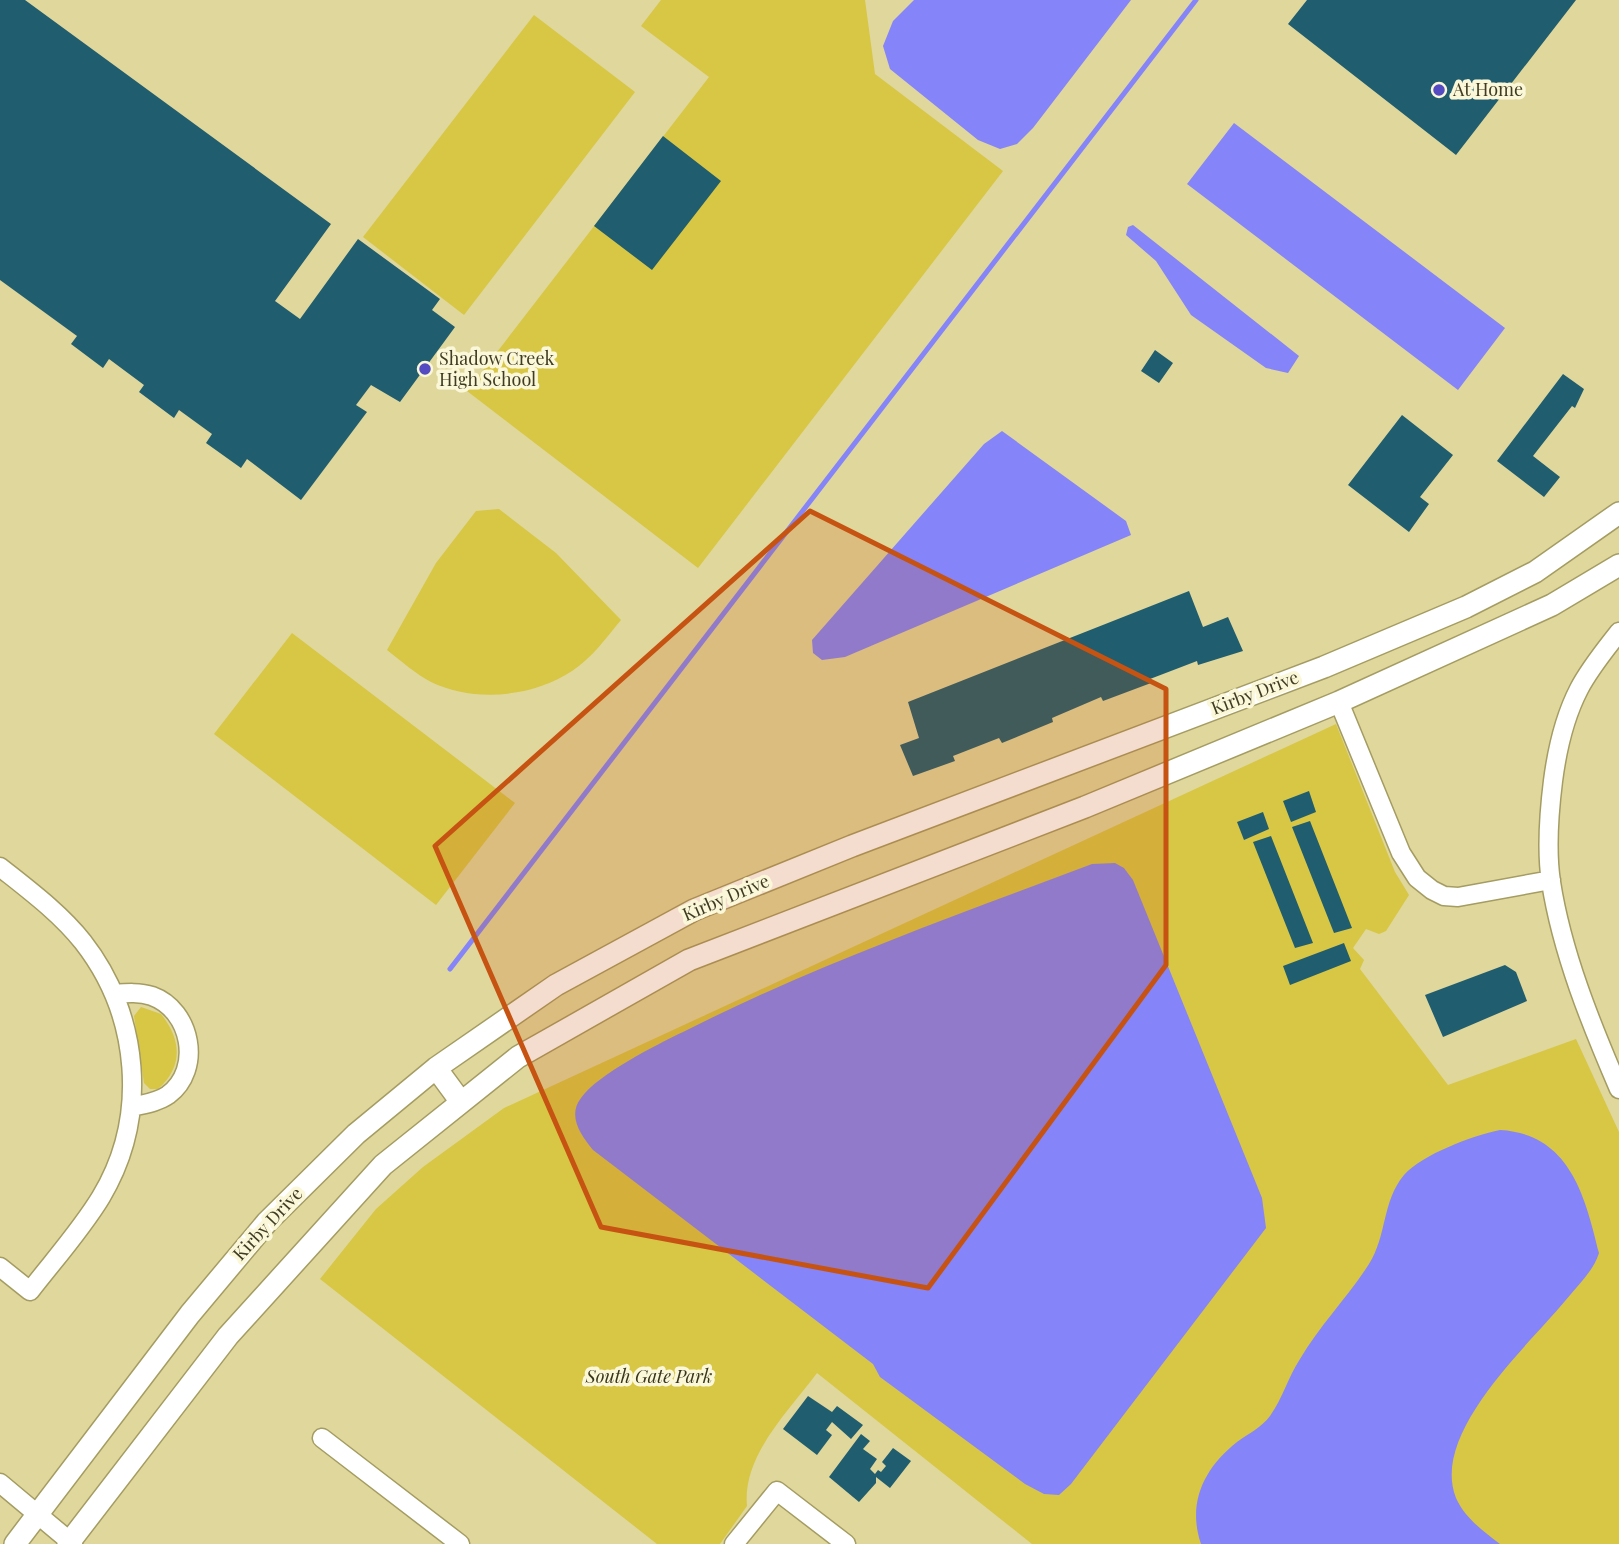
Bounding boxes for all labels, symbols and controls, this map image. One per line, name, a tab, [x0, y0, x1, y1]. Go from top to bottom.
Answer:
place label: At Home	[1452, 77, 1523, 101]
marker: At Home	[1431, 82, 1447, 98]
place label: Shadow Creek High School	[439, 346, 555, 391]
marker: Shadow Creek High School	[417, 361, 433, 377]
street label: Kirby Drive	[1207, 664, 1302, 720]
street label: Kirby Drive	[679, 868, 773, 926]
street label: Kirby Drive	[227, 1182, 307, 1265]
park label: South Gate Park	[585, 1364, 712, 1388]

